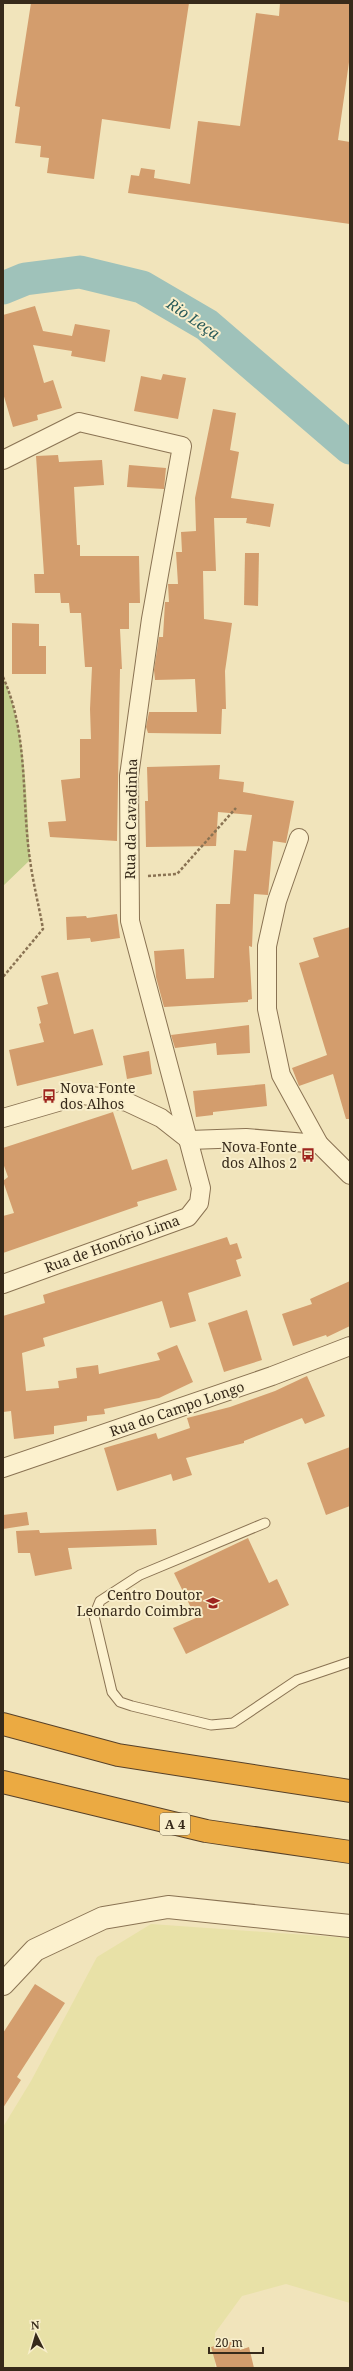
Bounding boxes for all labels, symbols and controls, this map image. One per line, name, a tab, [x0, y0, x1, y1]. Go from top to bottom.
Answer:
water label: Rio Leça	[162, 293, 224, 343]
street label: Rua da Cavadinha	[120, 758, 141, 880]
place label: Nova Fonte dos Alhos	[60, 1078, 136, 1113]
bus stop icon: Nova Fonte dos Alhos	[41, 1088, 57, 1104]
place label: Nova Fonte dos Alhos 2	[221, 1137, 297, 1172]
bus stop icon: Nova Fonte dos Alhos 2	[300, 1147, 316, 1163]
street label: Rua de Honório Lima	[42, 1210, 182, 1277]
street label: Rua do Campo Longo	[107, 1377, 247, 1441]
place label: Centro Doutor Leonardo Coimbra	[77, 1585, 202, 1620]
school or university icon: Centro Doutor Leonardo Coimbra	[205, 1595, 221, 1611]
road number: A 4	[160, 1813, 190, 1835]
north arrow	[16, 2315, 56, 2355]
text: N	[30, 2317, 40, 2332]
scale bar	[209, 2329, 263, 2355]
text: 20 m	[215, 2334, 243, 2351]

